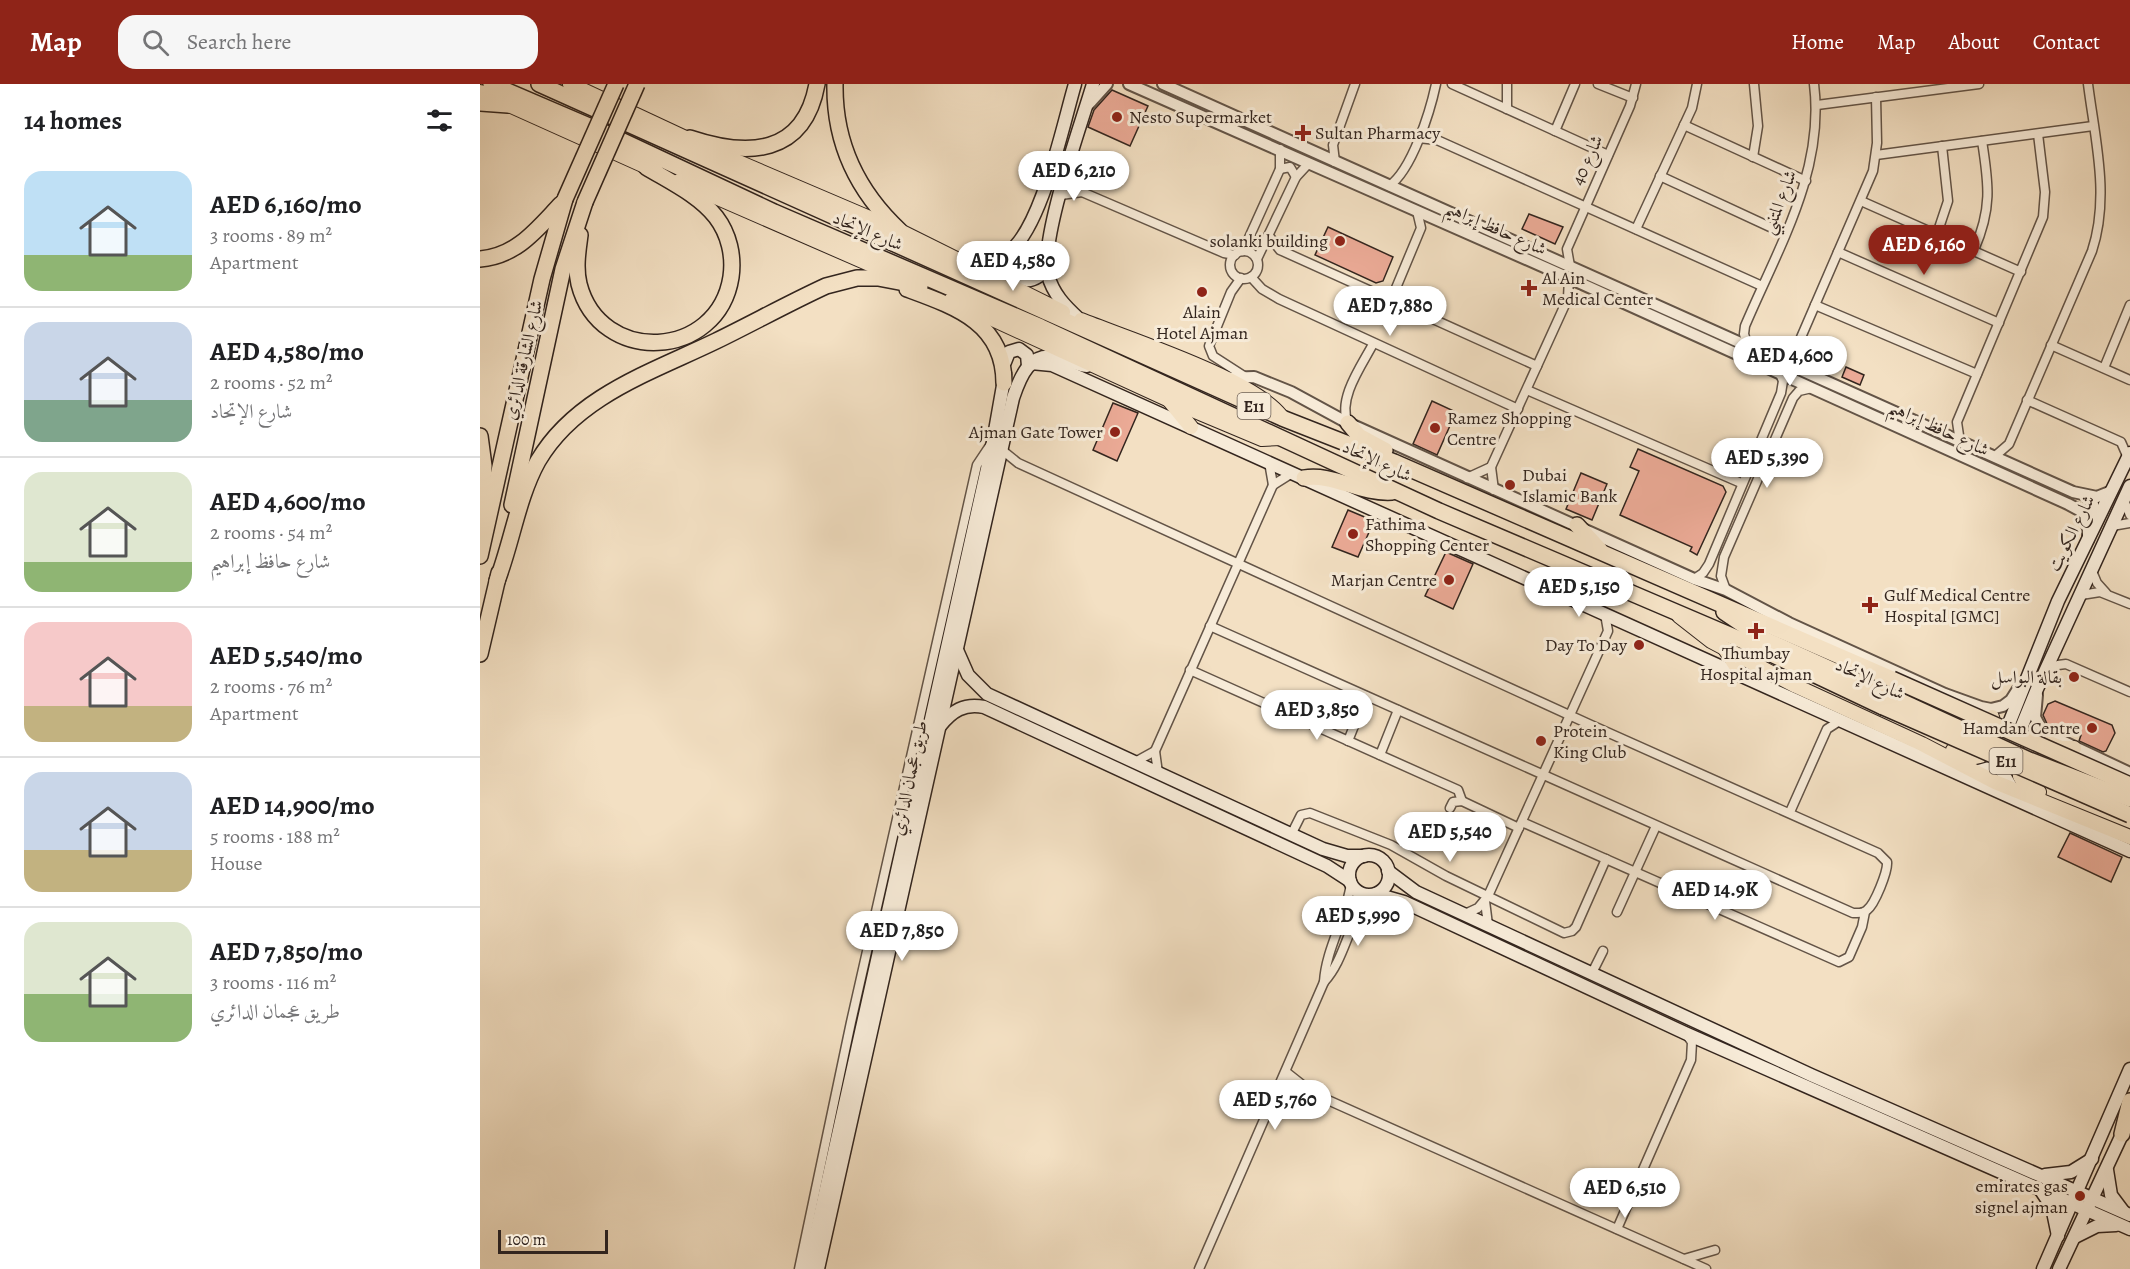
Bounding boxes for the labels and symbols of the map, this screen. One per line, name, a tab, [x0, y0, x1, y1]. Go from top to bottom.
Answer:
place label: Nesto Supermarket	[1129, 105, 1272, 129]
marker: Nesto Supermarket	[1110, 110, 1124, 124]
place label: Sultan Pharmacy	[1315, 121, 1441, 145]
marker: Sultan Pharmacy	[1296, 126, 1310, 140]
street label: شارع 40	[1565, 131, 1611, 190]
pin: AED 6,210	[1005, 151, 1143, 202]
street label: شارع المتنبي	[1756, 166, 1807, 239]
street label: شارع حافظ إبراهيم	[1439, 195, 1550, 266]
street label: شارع الإتحاد	[828, 205, 907, 259]
pin: AED 6,160	[1855, 225, 1993, 276]
place label: solanki building	[1210, 229, 1328, 253]
marker: solanki building	[1333, 234, 1347, 248]
pin: AED 4,580	[944, 241, 1082, 292]
place label: Al Ain Medical Center	[1541, 266, 1653, 311]
marker: Al Ain Medical Center	[1520, 279, 1538, 297]
marker: Alain Hotel Ajman	[1195, 285, 1209, 299]
pin: AED 7,880	[1321, 286, 1459, 337]
street label: شارع الشارقة الدائري	[498, 298, 551, 423]
place label: Alain Hotel Ajman	[1156, 300, 1248, 345]
pin: AED 4,600	[1721, 336, 1859, 387]
road number: E11	[1238, 393, 1270, 419]
street label: شارع حافظ إبراهيم	[1882, 394, 1993, 467]
place label: Ramez Shopping Centre	[1447, 406, 1572, 451]
place label: Ajman Gate Tower	[968, 420, 1103, 444]
marker: Ramez Shopping Centre	[1428, 421, 1442, 435]
marker: Ajman Gate Tower	[1108, 425, 1122, 439]
street label: شارع الإتحاد	[1337, 434, 1416, 490]
pin: AED 5,390	[1698, 438, 1836, 489]
place label: Dubai Islamic Bank	[1522, 463, 1617, 508]
marker: Dubai Islamic Bank	[1503, 478, 1517, 492]
street label: شارع الكويت	[2042, 491, 2103, 577]
place label: Fathima Shopping Center	[1365, 512, 1489, 557]
marker: Fathima Shopping Center	[1346, 527, 1360, 541]
pin: AED 5,150	[1510, 567, 1648, 618]
place label: Marjan Centre	[1331, 568, 1437, 592]
marker: Marjan Centre	[1442, 573, 1456, 587]
place label: Gulf Medical Centre Hospital [GMC]	[1884, 583, 2030, 628]
marker: Gulf Medical Centre Hospital [GMC]	[1861, 596, 1879, 614]
marker: Thumbay Hospital ajman	[1747, 622, 1765, 640]
place label: Day To Day	[1545, 633, 1628, 657]
marker: Day To Day	[1632, 638, 1646, 652]
place label: Thumbay Hospital ajman	[1700, 641, 1812, 686]
street label: شارع الإتحاد	[1830, 652, 1909, 708]
place label: بقالة البواسل	[1991, 665, 2062, 690]
marker: بقالة البواسل	[2067, 670, 2081, 684]
pin: AED 3,850	[1248, 690, 1386, 741]
place label: Hamdan Centre	[1962, 716, 2080, 740]
street label: طريق عجمان الدائري	[885, 718, 936, 838]
place label: Protein King Club	[1553, 719, 1626, 764]
marker: Hamdan Centre	[2085, 721, 2099, 735]
marker: Protein King Club	[1534, 734, 1548, 748]
road number: E11	[1990, 748, 2023, 774]
pin: AED 5,540	[1381, 812, 1519, 863]
pin: AED 14.9K	[1646, 870, 1784, 921]
pin: AED 5,990	[1289, 896, 1427, 947]
pin: AED 7,850	[833, 911, 971, 962]
pin: AED 5,760	[1206, 1080, 1344, 1131]
pin: AED 6,510	[1556, 1168, 1694, 1219]
place label: emirates gas signel ajman	[1975, 1174, 2068, 1219]
marker: emirates gas signel ajman	[2073, 1189, 2087, 1203]
scale bar	[498, 1227, 608, 1254]

